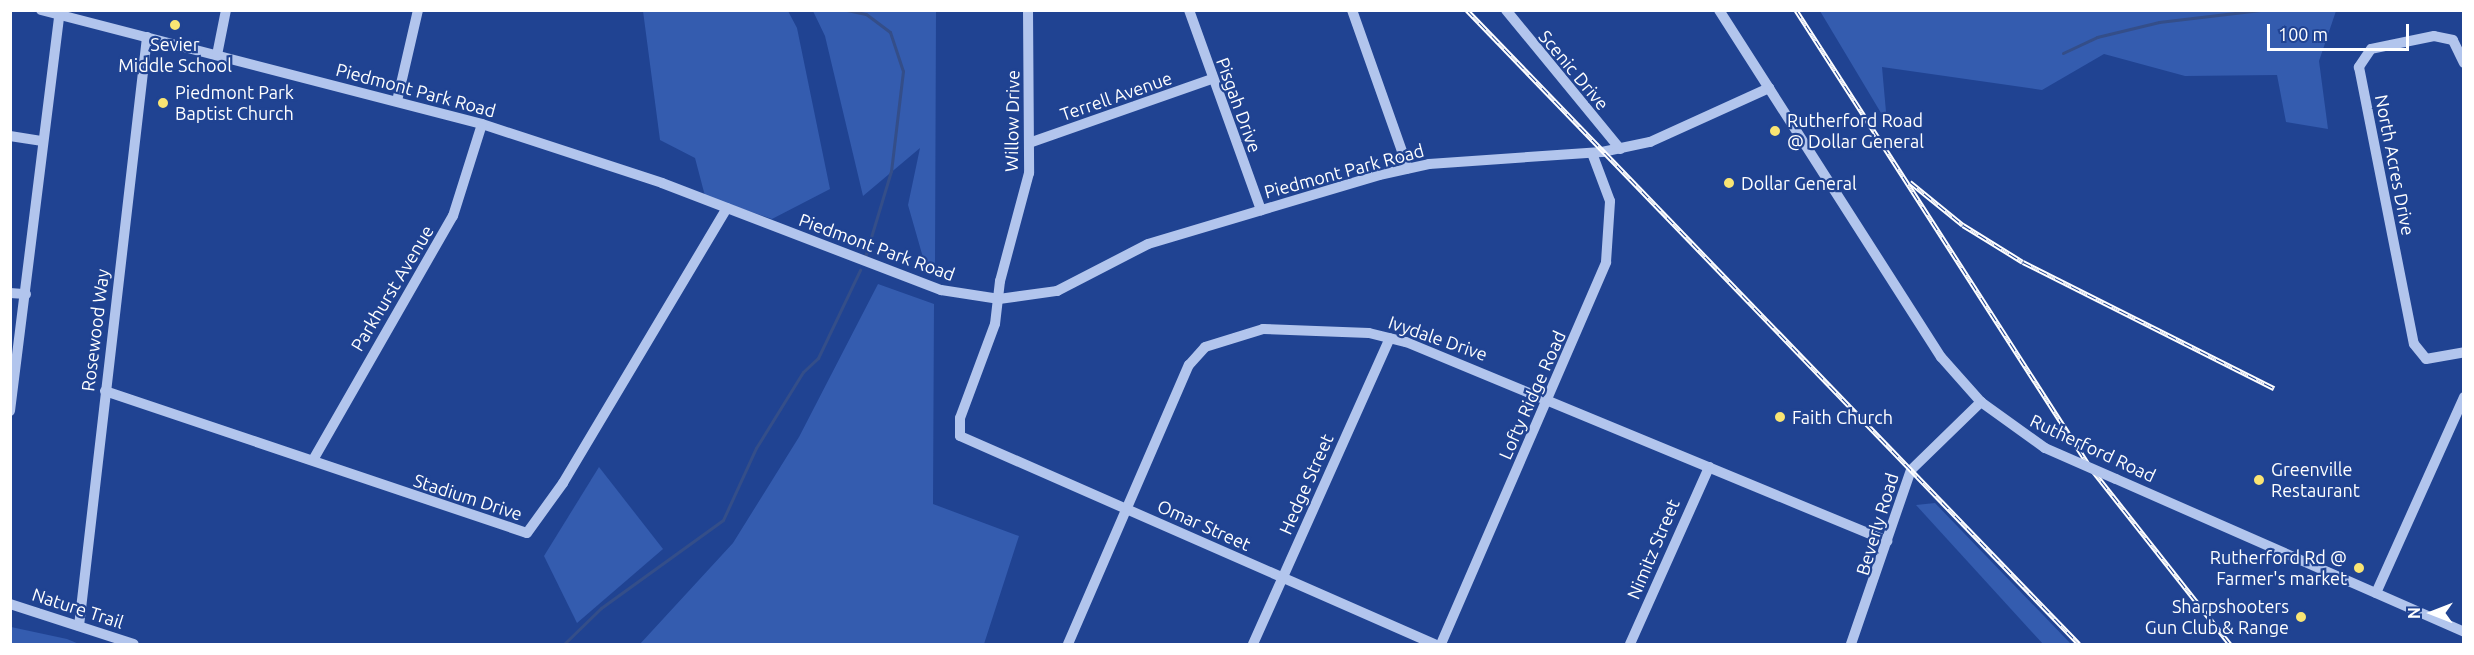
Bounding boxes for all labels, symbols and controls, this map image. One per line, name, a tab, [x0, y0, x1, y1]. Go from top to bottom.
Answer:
scale bar	[2270, 12, 2412, 50]
marker: Sevier Middle School	[168, 18, 182, 32]
text: 100 m	[2278, 24, 2328, 44]
street label: Scenic Drive	[1534, 26, 1614, 114]
place label: Sevier Middle School	[118, 34, 232, 76]
street label: Pisgah Drive	[1212, 55, 1266, 155]
street label: Piedmont Park Road	[334, 58, 498, 122]
street label: Terrell Avenue	[1057, 67, 1175, 125]
street label: Willow Drive	[1000, 70, 1024, 172]
place label: Piedmont Park Baptist Church	[175, 82, 294, 124]
street label: North Acres Drive	[2371, 93, 2419, 237]
marker: Piedmont Park Baptist Church	[156, 96, 170, 110]
place label: Rutherford Road @ Dollar General	[1787, 110, 1924, 152]
marker: Rutherford Road @ Dollar General	[1768, 124, 1782, 138]
street label: Piedmont Park Road	[1262, 139, 1426, 203]
place label: Dollar General	[1741, 172, 1857, 194]
marker: Dollar General	[1722, 176, 1736, 190]
street label: Piedmont Park Road	[796, 209, 958, 285]
street label: Parkhurst Avenue	[346, 221, 438, 355]
street label: Rosewood Way	[77, 267, 113, 393]
street label: Ivydale Drive	[1386, 311, 1490, 365]
street label: Lofty Ridge Road	[1494, 327, 1570, 463]
place label: Faith Church	[1792, 406, 1893, 428]
street label: Rutherford Road	[2027, 409, 2159, 487]
marker: Faith Church	[1773, 410, 1787, 424]
street label: Hedge Street	[1274, 430, 1338, 538]
place label: Greenville Restaurant	[2271, 459, 2360, 502]
street label: Stadium Drive	[411, 469, 525, 525]
street label: Beverly Road	[1851, 470, 1903, 578]
marker: Greenville Restaurant	[2252, 473, 2266, 487]
street label: Omar Street	[1154, 495, 1254, 555]
street label: Nimitz Street	[1622, 496, 1684, 602]
place label: Rutherford Rd @ Farmer's market	[2210, 547, 2347, 590]
marker: Rutherford Rd @ Farmer's market	[2352, 561, 2366, 575]
street label: Nature Trail	[30, 583, 126, 633]
north arrow	[2402, 583, 2462, 643]
place label: Sharpshooters Gun Club & Range	[2145, 596, 2289, 638]
text: N	[2405, 607, 2423, 619]
marker: Sharpshooters Gun Club & Range	[2294, 610, 2308, 624]

